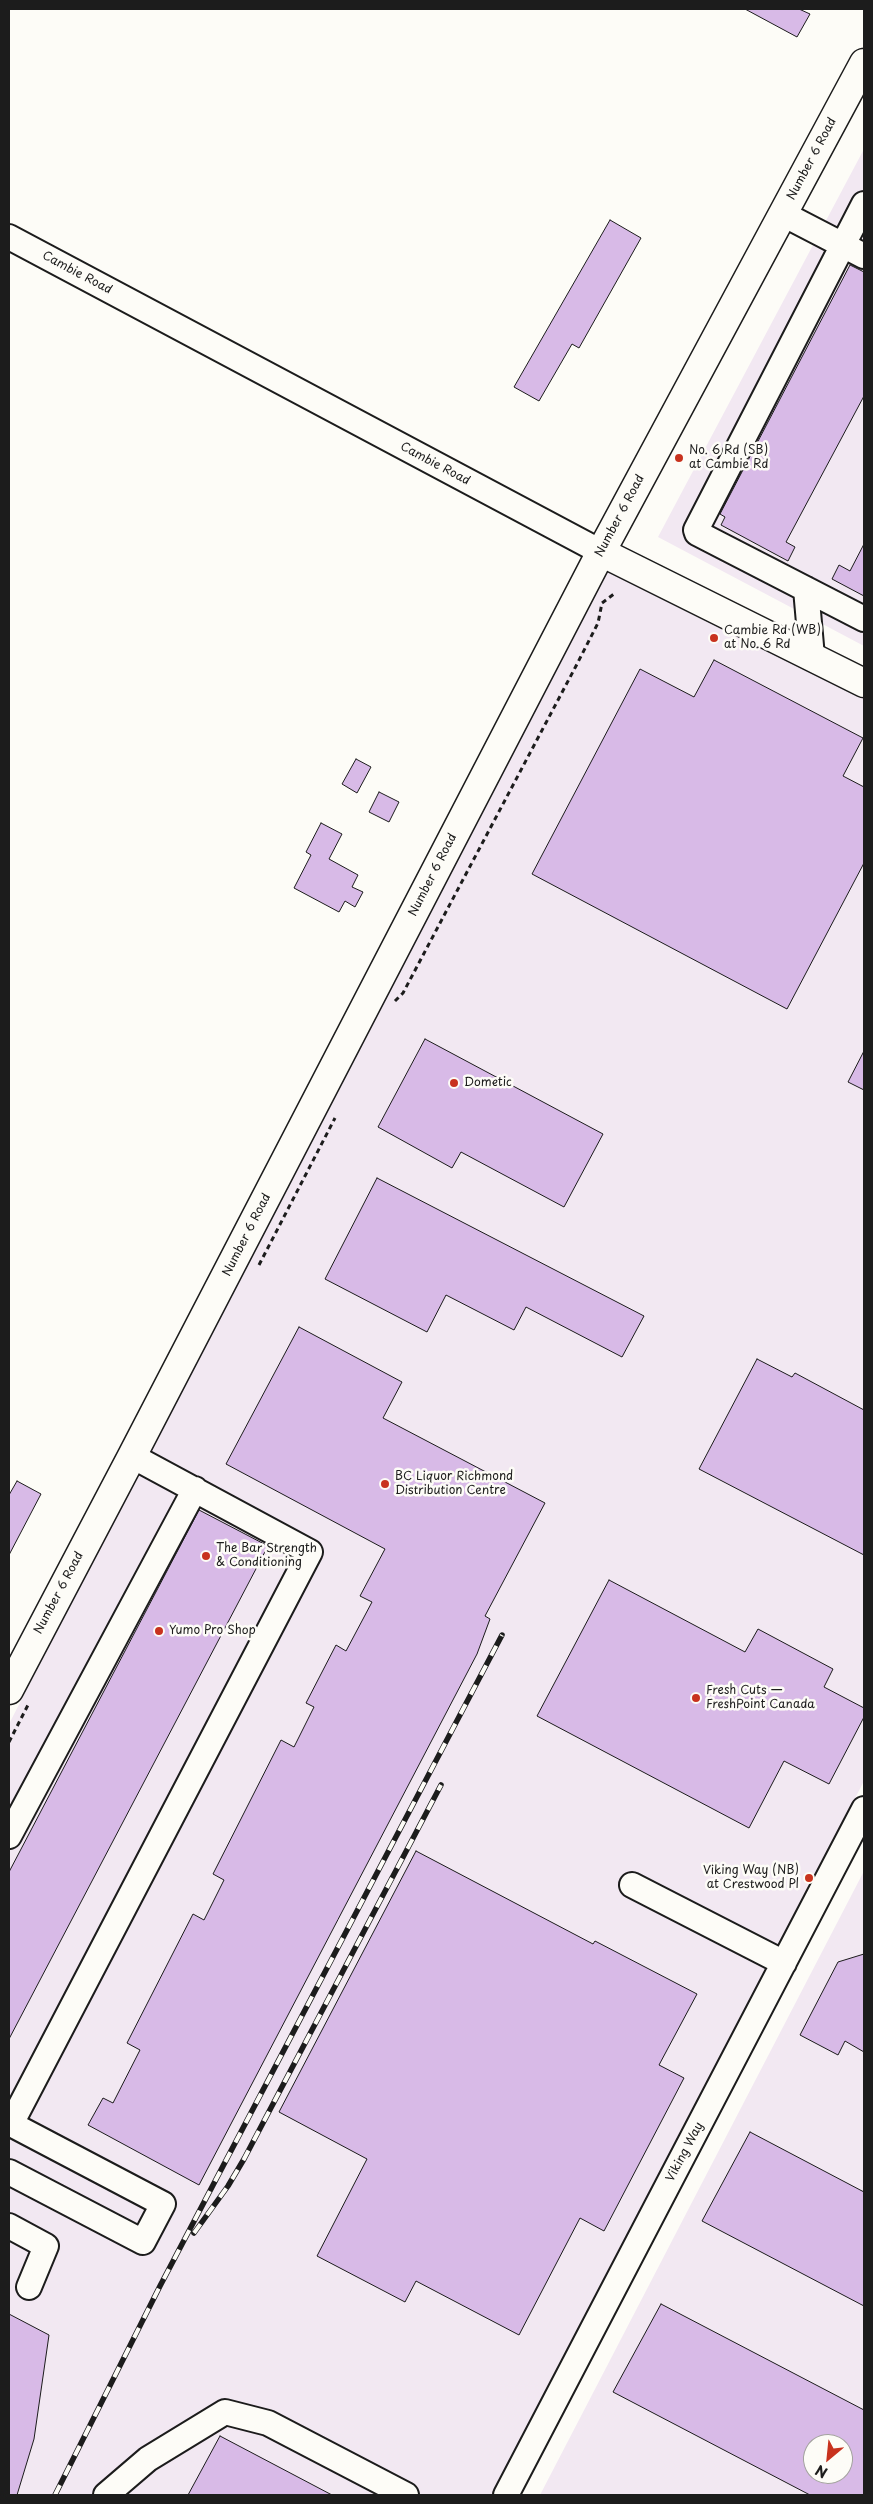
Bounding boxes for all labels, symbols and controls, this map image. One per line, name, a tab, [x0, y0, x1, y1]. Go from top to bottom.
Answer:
street label: Number 6 Road	[784, 115, 840, 203]
street label: Cambie Road	[40, 249, 114, 297]
street label: Cambie Road	[398, 440, 472, 488]
place label: No. 6 Rd (SB) at Cambie Rd	[689, 444, 768, 472]
marker: No. 6 Rd (SB) at Cambie Rd	[673, 452, 685, 464]
street label: Number 6 Road	[592, 472, 648, 560]
place label: Cambie Rd (WB) at No. 6 Rd	[724, 624, 821, 652]
marker: Cambie Rd (WB) at No. 6 Rd	[708, 632, 720, 644]
street label: Number 6 Road	[406, 831, 460, 919]
place label: Dometic	[464, 1076, 512, 1090]
marker: Dometic	[448, 1077, 460, 1089]
street label: Number 6 Road	[220, 1191, 274, 1279]
place label: BC Liquor Richmond Distribution Centre	[395, 1470, 513, 1498]
marker: BC Liquor Richmond Distribution Centre	[379, 1478, 391, 1490]
place label: The Bar Strength & Conditioning	[216, 1542, 317, 1570]
street label: Number 6 Road	[31, 1549, 87, 1637]
marker: The Bar Strength & Conditioning	[200, 1550, 212, 1562]
place label: Yumo Pro Shop	[169, 1624, 256, 1638]
marker: Yumo Pro Shop	[153, 1625, 165, 1637]
place label: Fresh Cuts — FreshPoint Canada	[706, 1684, 815, 1712]
marker: Fresh Cuts — FreshPoint Canada	[690, 1692, 702, 1704]
place label: Viking Way (NB) at Crestwood Pl	[703, 1864, 799, 1892]
marker: Viking Way (NB) at Crestwood Pl	[803, 1872, 815, 1884]
street label: Viking Way	[663, 2120, 707, 2184]
north arrow	[803, 2434, 853, 2484]
text: N	[811, 2460, 831, 2484]

